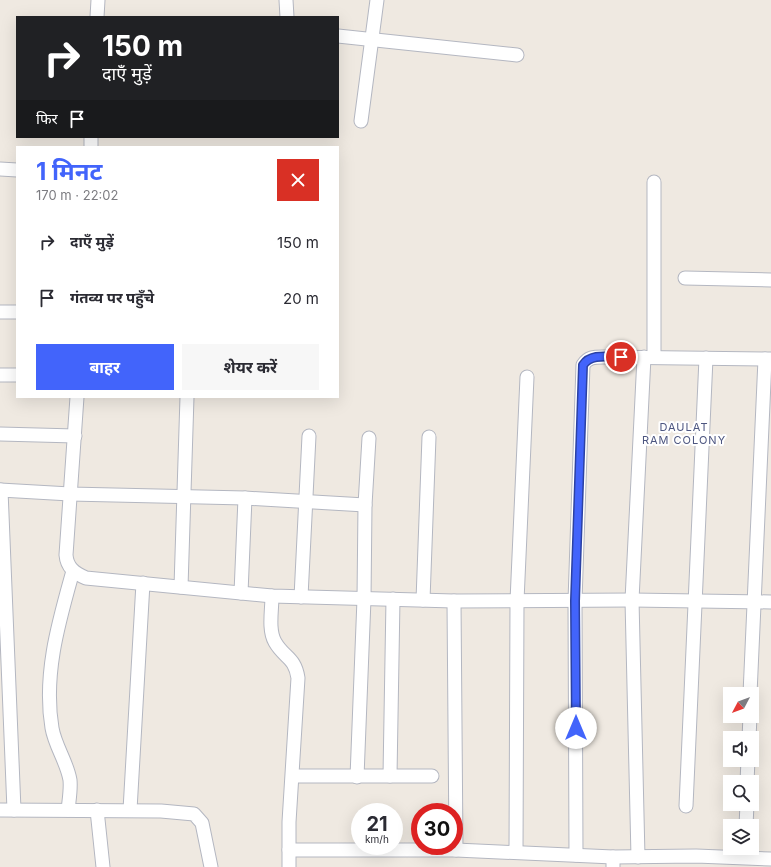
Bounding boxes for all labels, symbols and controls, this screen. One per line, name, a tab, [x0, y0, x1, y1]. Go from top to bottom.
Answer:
text: 150 m	[102, 29, 183, 63]
icon: right	[36, 32, 88, 84]
text: दाएँ मुड़ें	[102, 63, 152, 84]
icon: arrive	[66, 108, 88, 130]
text: फिर	[36, 109, 58, 128]
text: 1 मिनट	[36, 157, 102, 186]
button: close	[277, 159, 319, 201]
text: 170 m · 22:02	[36, 187, 118, 203]
icon: right	[36, 231, 58, 253]
text: दाएँ मुड़ें	[70, 232, 114, 251]
text: 150 m	[277, 233, 319, 252]
icon: arrive	[36, 287, 58, 309]
text: गंतव्य पर पहुँचे	[70, 288, 154, 307]
text: 20 m	[283, 289, 319, 308]
pin	[604, 340, 638, 374]
button: बाहर	[36, 344, 174, 390]
button: शेयर करें	[182, 344, 319, 390]
icon: arrive	[610, 346, 632, 368]
district label: DAULAT RAM COLONY	[642, 420, 726, 447]
north arrow	[723, 687, 759, 723]
map controls	[723, 687, 759, 855]
position arrow	[555, 707, 597, 749]
button: sound	[723, 731, 759, 767]
button: search	[723, 775, 759, 811]
speed limit sign: 30	[411, 803, 463, 855]
text: 21	[366, 812, 388, 836]
button: layers	[723, 819, 759, 855]
text: km/h	[365, 833, 389, 845]

